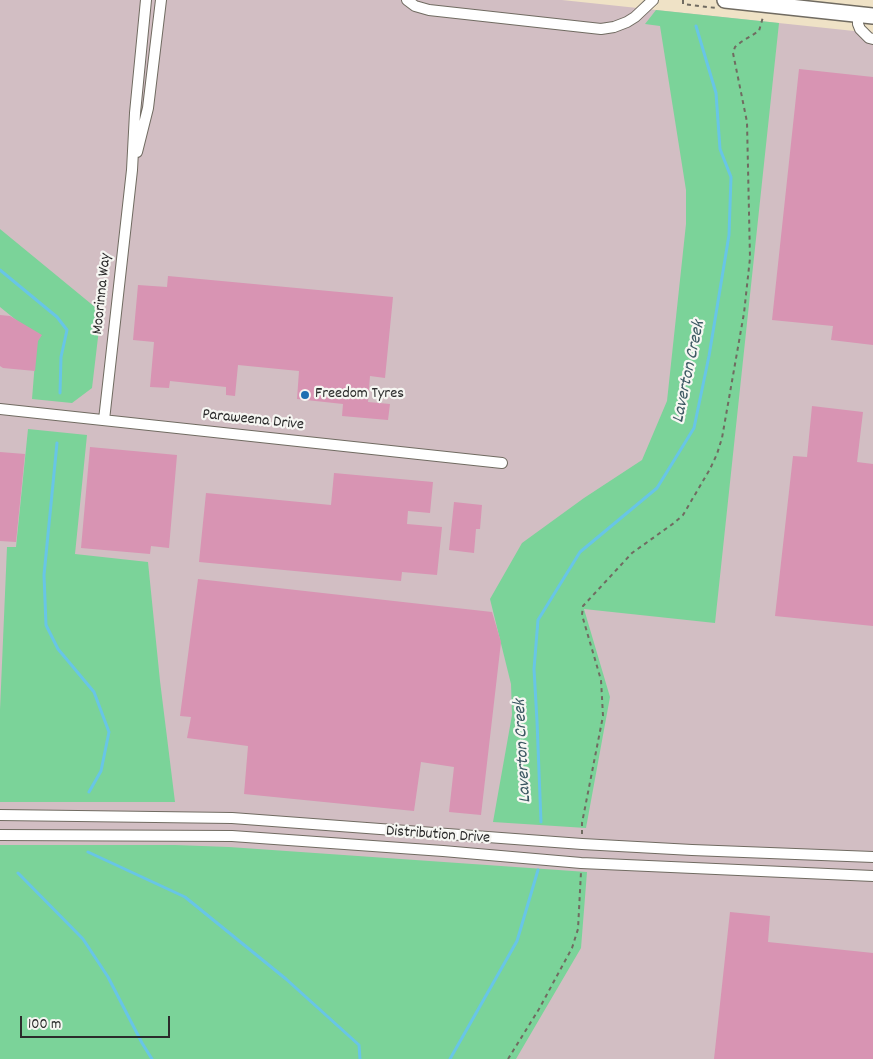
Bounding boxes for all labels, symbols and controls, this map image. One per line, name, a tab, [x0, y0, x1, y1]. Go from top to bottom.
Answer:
street label: Moorinna Way	[89, 252, 117, 336]
water label: Laverton Creek	[669, 319, 711, 425]
place label: Freedom Tyres	[315, 385, 404, 405]
marker: Freedom Tyres	[299, 389, 311, 401]
street label: Paraweena Drive	[201, 406, 305, 436]
water label: Laverton Creek	[510, 699, 538, 803]
street label: Distribution Drive	[385, 823, 491, 849]
scale bar	[22, 1006, 172, 1038]
text: 100 m	[28, 1014, 61, 1036]

